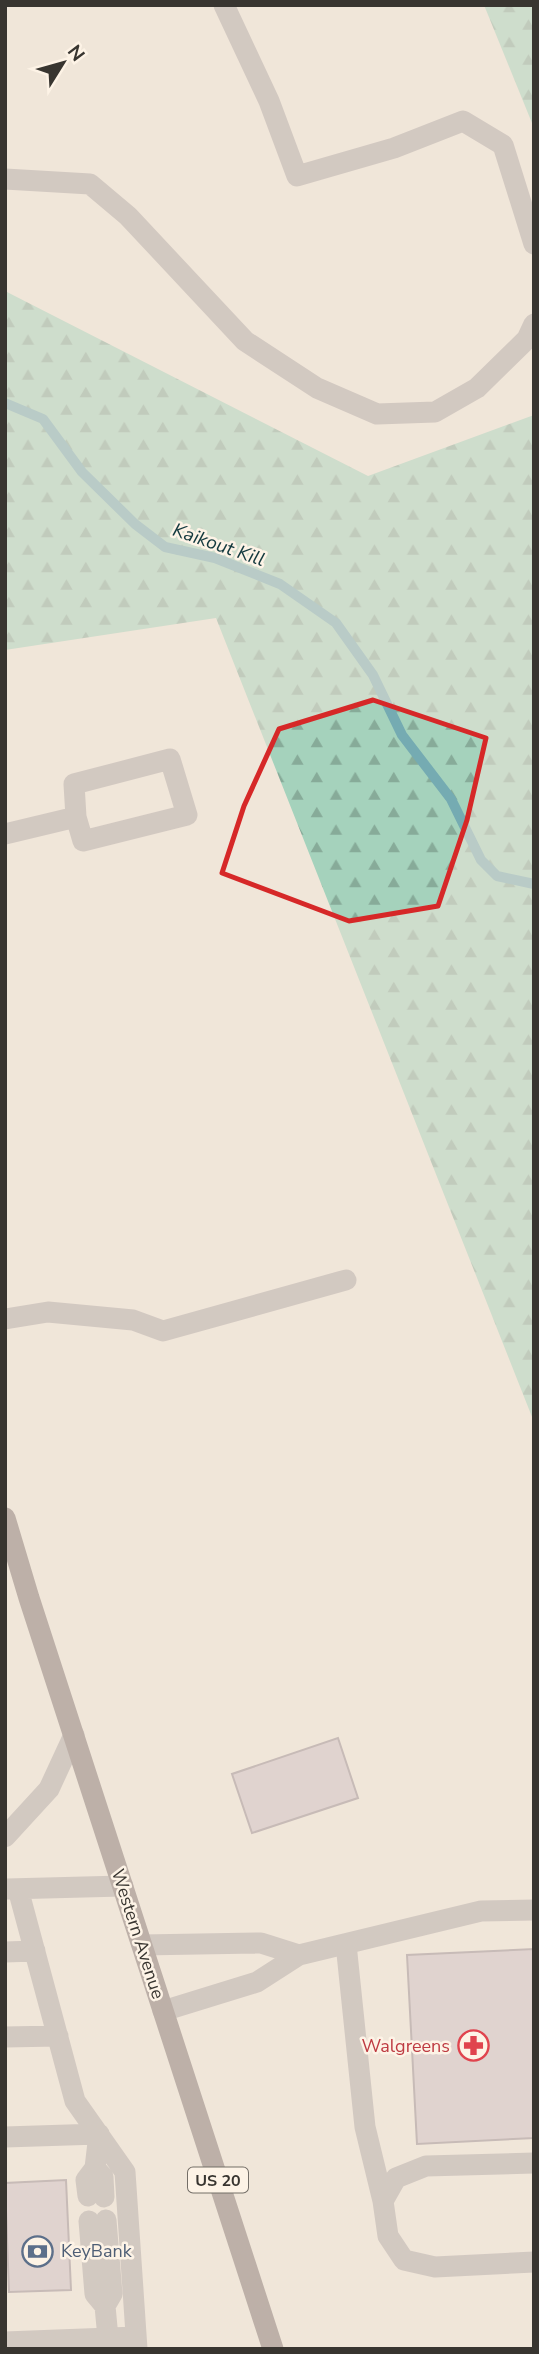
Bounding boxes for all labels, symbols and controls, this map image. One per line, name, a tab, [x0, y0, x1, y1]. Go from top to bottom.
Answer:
north arrow	[28, 28, 98, 98]
text: N	[61, 40, 90, 67]
water label: Kaikout Kill	[169, 517, 268, 573]
street label: Western Avenue	[106, 1866, 170, 2002]
pharmacy icon: Walgreens	[456, 2029, 490, 2063]
place label: Walgreens	[362, 2034, 450, 2058]
road number: US 20	[188, 2168, 248, 2192]
bank icon: KeyBank	[21, 2234, 55, 2268]
place label: KeyBank	[61, 2239, 133, 2263]

